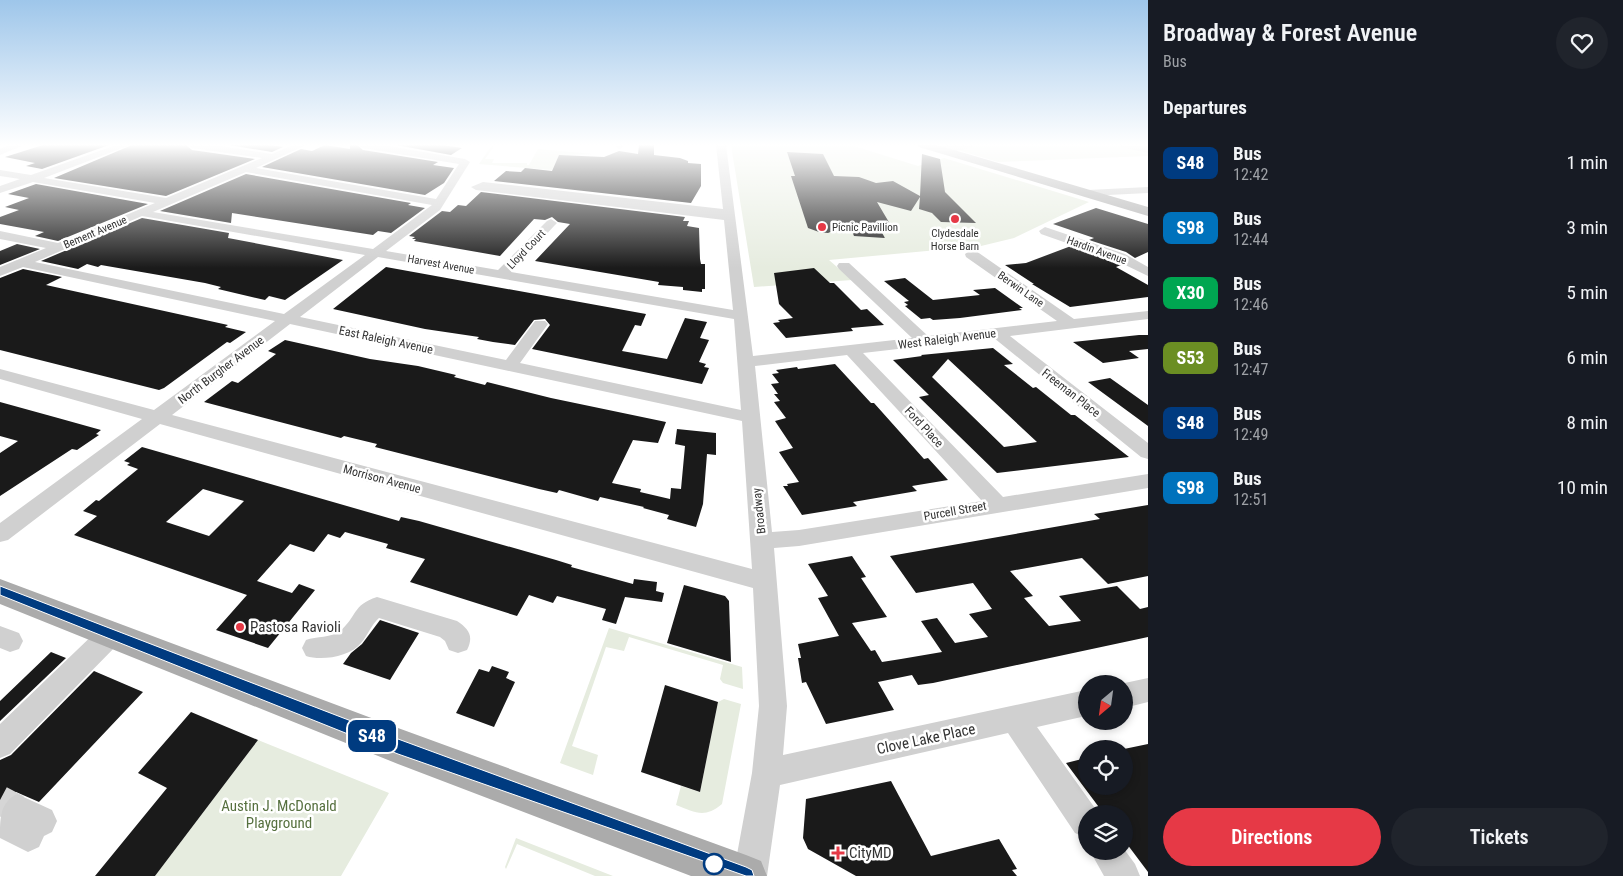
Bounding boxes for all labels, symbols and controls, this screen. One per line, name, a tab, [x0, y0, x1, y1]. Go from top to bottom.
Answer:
button: heart	[1556, 17, 1608, 69]
text: Broadway & Forest Avenue	[1163, 19, 1417, 47]
text: Bus	[1163, 52, 1187, 71]
text: Departures	[1163, 96, 1247, 119]
text: Bus	[1233, 142, 1262, 165]
text: 1 min	[1566, 151, 1608, 174]
text: S48	[1177, 152, 1204, 173]
text: 12:42	[1233, 165, 1268, 184]
text: Bus	[1233, 207, 1262, 230]
street label: Bement Avenue	[62, 213, 129, 252]
marker: Clydesdale Horse Barn	[949, 213, 961, 225]
text: 3 min	[1566, 216, 1608, 239]
text: S98	[1177, 217, 1204, 238]
marker: Picnic Pavillion	[816, 221, 828, 233]
place label: Picnic Pavillion	[832, 221, 898, 234]
street label: Lloyd Court	[504, 227, 548, 272]
place label: Clydesdale Horse Barn	[931, 227, 979, 253]
text: 12:44	[1233, 230, 1268, 249]
street label: Hardin Avenue	[1065, 234, 1129, 267]
street label: Harvest Avenue	[406, 252, 475, 277]
street label: Berwin Lane	[995, 269, 1046, 310]
text: Bus	[1233, 272, 1262, 295]
text: 5 min	[1566, 281, 1608, 304]
text: X30	[1176, 282, 1205, 303]
text: 12:46	[1233, 295, 1268, 314]
street label: East Raleigh Avenue	[338, 323, 435, 357]
street label: West Raleigh Avenue	[897, 326, 997, 352]
street label: North Burgher Avenue	[175, 333, 267, 407]
text: Bus	[1233, 337, 1262, 360]
text: 6 min	[1566, 346, 1608, 369]
text: S53	[1177, 347, 1204, 368]
text: 12:47	[1233, 360, 1268, 379]
street label: Freeman Place	[1039, 366, 1103, 420]
text: Bus	[1233, 402, 1262, 425]
street label: Ford Place	[902, 404, 947, 450]
text: 8 min	[1566, 411, 1608, 434]
text: S48	[1177, 412, 1204, 433]
text: 12:49	[1233, 425, 1268, 444]
street label: Morrison Avenue	[342, 462, 423, 496]
text: Bus	[1233, 467, 1262, 490]
text: 10 min	[1557, 476, 1608, 499]
text: S98	[1177, 477, 1204, 498]
street label: Broadway	[750, 487, 768, 535]
text: 12:51	[1233, 490, 1268, 509]
street label: Purcell Street	[922, 499, 988, 523]
place label: Pastosa Ravioli	[250, 618, 341, 636]
marker: Pastosa Ravioli	[234, 621, 246, 633]
north arrow	[1078, 675, 1132, 730]
map controls	[1078, 675, 1133, 860]
line badge: S48	[343, 720, 401, 752]
street label: Clove Lake Place	[875, 720, 977, 758]
text: S48	[358, 725, 386, 746]
button: locate	[1078, 740, 1133, 795]
park label: Austin J. McDonald Playground	[221, 797, 337, 832]
button: layers	[1078, 805, 1133, 860]
button: Directions	[1163, 808, 1381, 866]
button: Tickets	[1391, 808, 1608, 866]
place label: CityMD	[849, 844, 892, 862]
marker: CityMD	[831, 846, 845, 860]
unlabelled marker	[703, 853, 725, 875]

